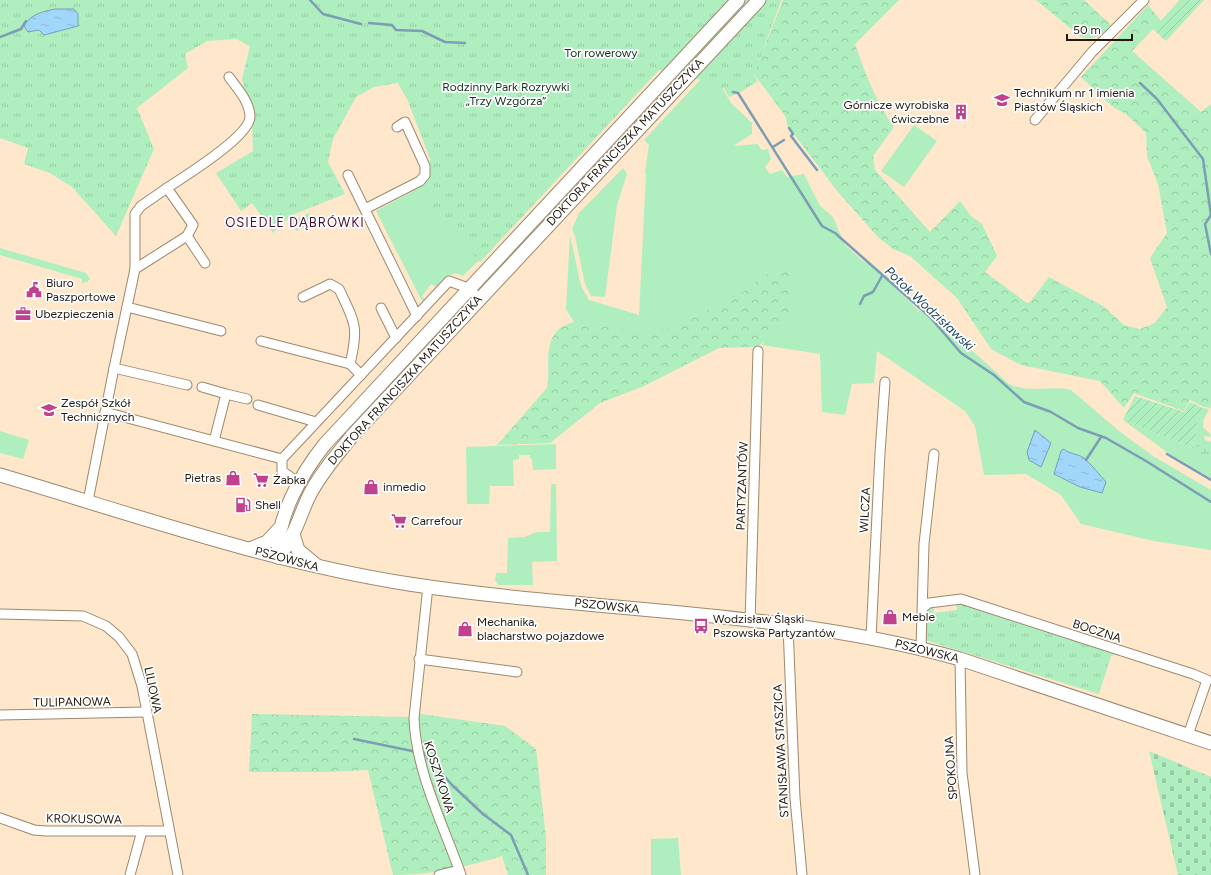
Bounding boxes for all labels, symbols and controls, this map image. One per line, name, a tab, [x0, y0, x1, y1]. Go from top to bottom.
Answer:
scale bar	[1067, 16, 1132, 42]
text: 50 m	[1073, 23, 1101, 37]
park label: Tor rowerowy	[564, 46, 638, 60]
street label: DOKTORA FRANCISZKA MATUSZCZYKA	[544, 55, 706, 229]
park label: Rodzinny Park Rozrywki „Trzy Wzgórza”	[442, 80, 570, 108]
place label: Technikum nr 1 imienia Piastów Śląskich	[1014, 86, 1134, 114]
school or university icon: Technikum nr 1 imienia Piastów Śląskich	[993, 91, 1011, 109]
place label: Górnicze wyrobiska ćwiczebne	[844, 98, 949, 126]
building icon: Górnicze wyrobiska ćwiczebne	[952, 103, 970, 121]
district label: OSIEDLE DĄBRÓWKI	[225, 215, 365, 230]
water label: Potok Wodzisławski	[882, 263, 978, 354]
place label: Biuro Paszportowe	[46, 276, 116, 304]
public building icon: Biuro Paszportowe	[25, 281, 43, 299]
street label: DOKTORA FRANCISZKA MATUSZCZYKA	[325, 292, 485, 468]
office icon: Ubezpieczenia	[14, 305, 32, 323]
place label: Ubezpieczenia	[35, 307, 114, 321]
place label: Zespół Szkół Technicznych	[61, 396, 135, 424]
school or university icon: Zespół Szkół Technicznych	[40, 401, 58, 419]
street label: PARTYZANTÓW	[733, 441, 751, 531]
shop icon: Pietras	[224, 469, 242, 487]
place label: Pietras	[184, 471, 221, 485]
supermarket icon: Żabka	[252, 471, 270, 489]
place label: Żabka	[273, 473, 306, 487]
shop icon: inmedio	[362, 478, 380, 496]
place label: inmedio	[383, 480, 426, 494]
street label: WILCZA	[857, 487, 873, 533]
fuel station icon: Shell	[234, 496, 252, 514]
place label: Shell	[255, 498, 281, 512]
supermarket icon: Carrefour	[390, 512, 408, 530]
place label: Carrefour	[411, 514, 463, 528]
street label: PSZOWSKA	[254, 544, 320, 574]
street label: PSZOWSKA	[574, 596, 640, 616]
shop icon: Meble	[881, 608, 899, 626]
place label: Meble	[902, 610, 935, 624]
place label: Wodzisław Śląski Pszowska Partyzantów	[713, 612, 836, 640]
place label: Mechanika, blacharstwo pojazdowe	[477, 615, 605, 643]
bus stop icon: Wodzisław Śląski Pszowska Partyzantów	[692, 617, 710, 635]
street label: BOCZNA	[1071, 617, 1123, 645]
shop icon: Mechanika, blacharstwo pojazdowe	[456, 620, 474, 638]
street label: PSZOWSKA	[894, 636, 960, 666]
street label: LILIOWA	[141, 665, 165, 715]
street label: STANISŁAWA STASZICA	[771, 684, 791, 818]
street label: TULIPANOWA	[33, 694, 111, 710]
street label: SPOKOJNA	[942, 736, 960, 800]
street label: KOSZYKOWA	[421, 739, 457, 815]
street label: KROKUSOWA	[46, 811, 122, 827]

